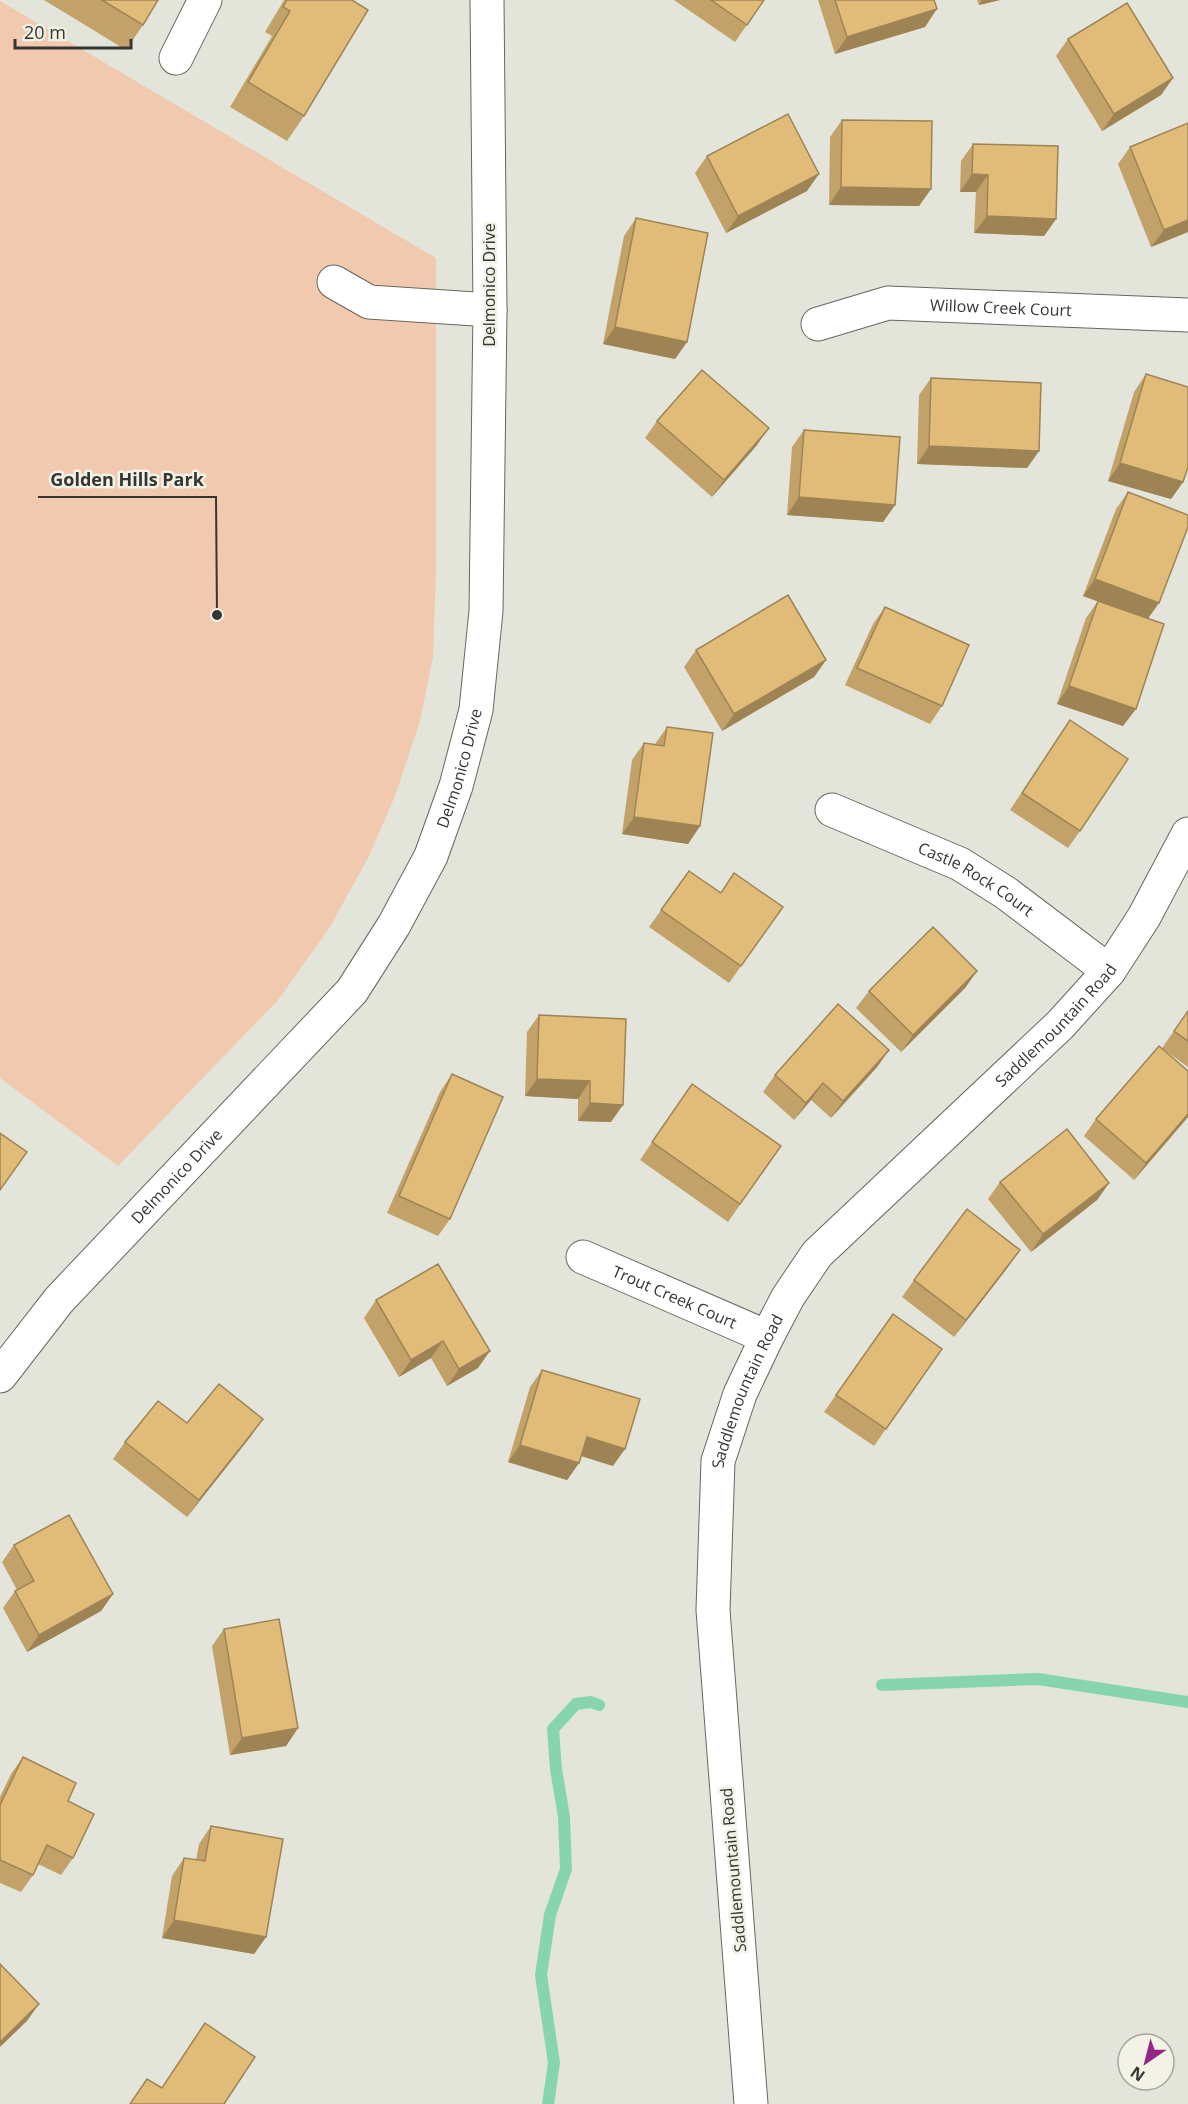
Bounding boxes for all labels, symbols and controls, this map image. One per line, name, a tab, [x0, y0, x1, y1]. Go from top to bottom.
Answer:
scale bar	[15, 12, 130, 50]
text: 20 m	[24, 20, 66, 44]
street label: Delmonico Drive	[478, 223, 500, 347]
street label: Willow Creek Court	[929, 294, 1073, 321]
callout: Golden Hills Park	[38, 461, 216, 497]
text: Golden Hills Park	[50, 467, 205, 491]
street label: Delmonico Drive	[431, 706, 487, 831]
street label: Castle Rock Court	[915, 837, 1039, 921]
street label: Saddlemountain Road	[990, 959, 1122, 1092]
street label: Delmonico Drive	[126, 1124, 227, 1228]
street label: Trout Creek Court	[609, 1260, 741, 1334]
street label: Saddlemountain Road	[707, 1310, 788, 1468]
street label: Saddlemountain Road	[715, 1787, 751, 1953]
north arrow	[1116, 2032, 1176, 2092]
text: N	[1126, 2062, 1149, 2087]

